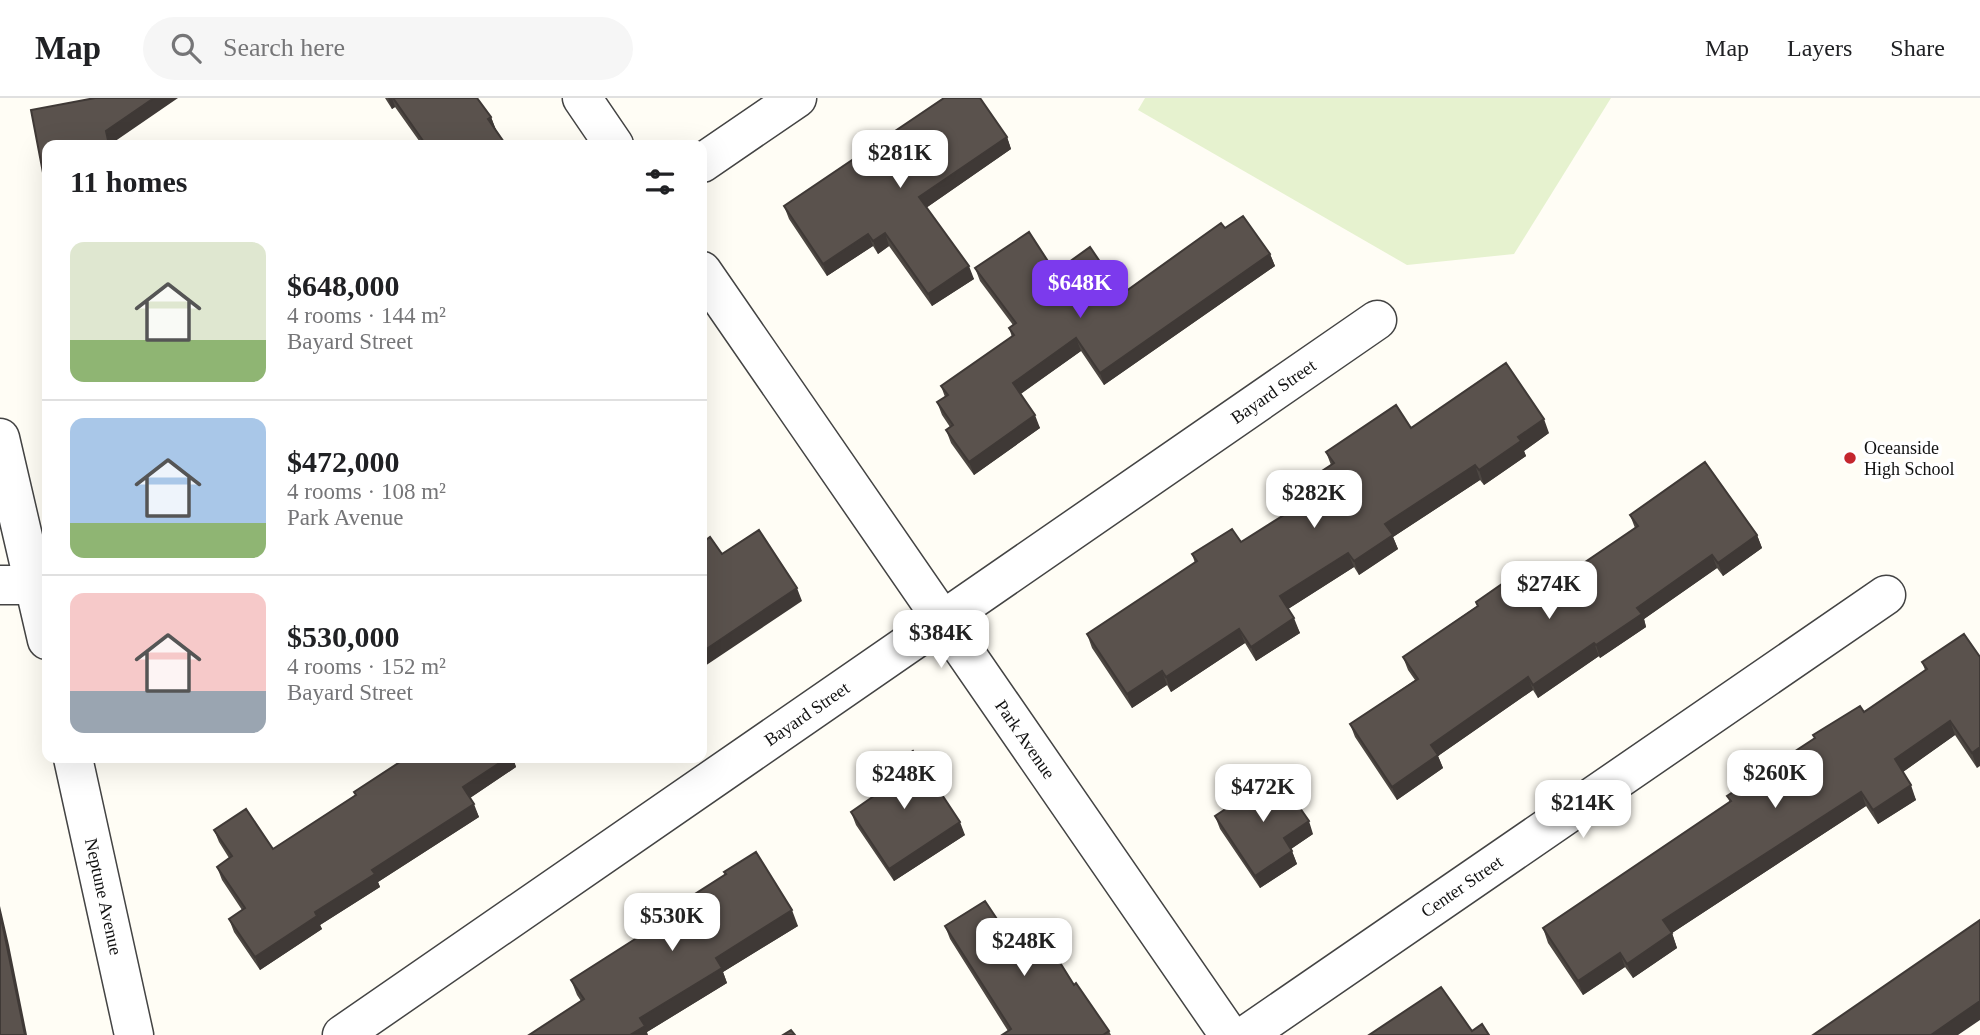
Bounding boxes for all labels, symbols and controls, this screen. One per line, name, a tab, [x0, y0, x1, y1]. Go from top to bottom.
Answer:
search box	[143, 17, 633, 80]
icon: search	[167, 29, 205, 67]
text: Map	[35, 30, 101, 66]
text: Search here	[223, 33, 345, 62]
text: Map	[1705, 35, 1749, 61]
text: Layers	[1787, 35, 1852, 61]
text: Share	[1890, 35, 1945, 61]
pin: $281K	[851, 130, 949, 190]
text: $281K	[868, 140, 932, 165]
icon: filters	[641, 163, 679, 201]
text: 11 homes	[70, 165, 188, 198]
pin: $648K	[1031, 260, 1129, 320]
text: $648,000	[287, 269, 400, 302]
icon: home	[126, 270, 210, 354]
text: $648K	[1048, 270, 1112, 295]
text: 4 rooms · 144 m²	[287, 303, 446, 328]
text: Bayard Street	[287, 329, 413, 354]
street label: Bayard Street	[1227, 355, 1320, 428]
place label: Oceanside High School	[1864, 438, 1955, 479]
text: $472,000	[287, 445, 400, 478]
icon: home	[126, 446, 210, 530]
marker: Oceanside High School	[1842, 450, 1858, 466]
pin: $282K	[1265, 470, 1363, 530]
text: 4 rooms · 108 m²	[287, 479, 446, 504]
text: $282K	[1282, 480, 1346, 505]
text: Park Avenue	[287, 505, 403, 530]
pin: $274K	[1500, 561, 1598, 621]
text: $274K	[1517, 571, 1581, 596]
pin: $384K	[892, 610, 990, 670]
text: $530,000	[287, 620, 400, 653]
text: $384K	[909, 620, 973, 645]
icon: home	[126, 621, 210, 705]
text: 4 rooms · 152 m²	[287, 654, 446, 679]
street label: Bayard Street	[761, 678, 853, 750]
text: Bayard Street	[287, 680, 413, 705]
street label: Park Avenue	[991, 696, 1059, 783]
pin: $260K	[1726, 750, 1824, 810]
pin: $248K	[855, 752, 953, 811]
text: $260K	[1743, 760, 1807, 785]
text: $248K	[872, 761, 936, 786]
pin: $472K	[1214, 764, 1312, 824]
text: $472K	[1231, 774, 1295, 799]
pin: $214K	[1534, 780, 1632, 840]
text: $214K	[1551, 790, 1615, 815]
street label: Neptune Avenue	[81, 836, 126, 957]
street label: Center Street	[1417, 852, 1507, 922]
pin: $530K	[623, 894, 721, 953]
text: $530K	[640, 903, 704, 928]
pin: $248K	[975, 918, 1073, 978]
text: $248K	[992, 928, 1056, 953]

